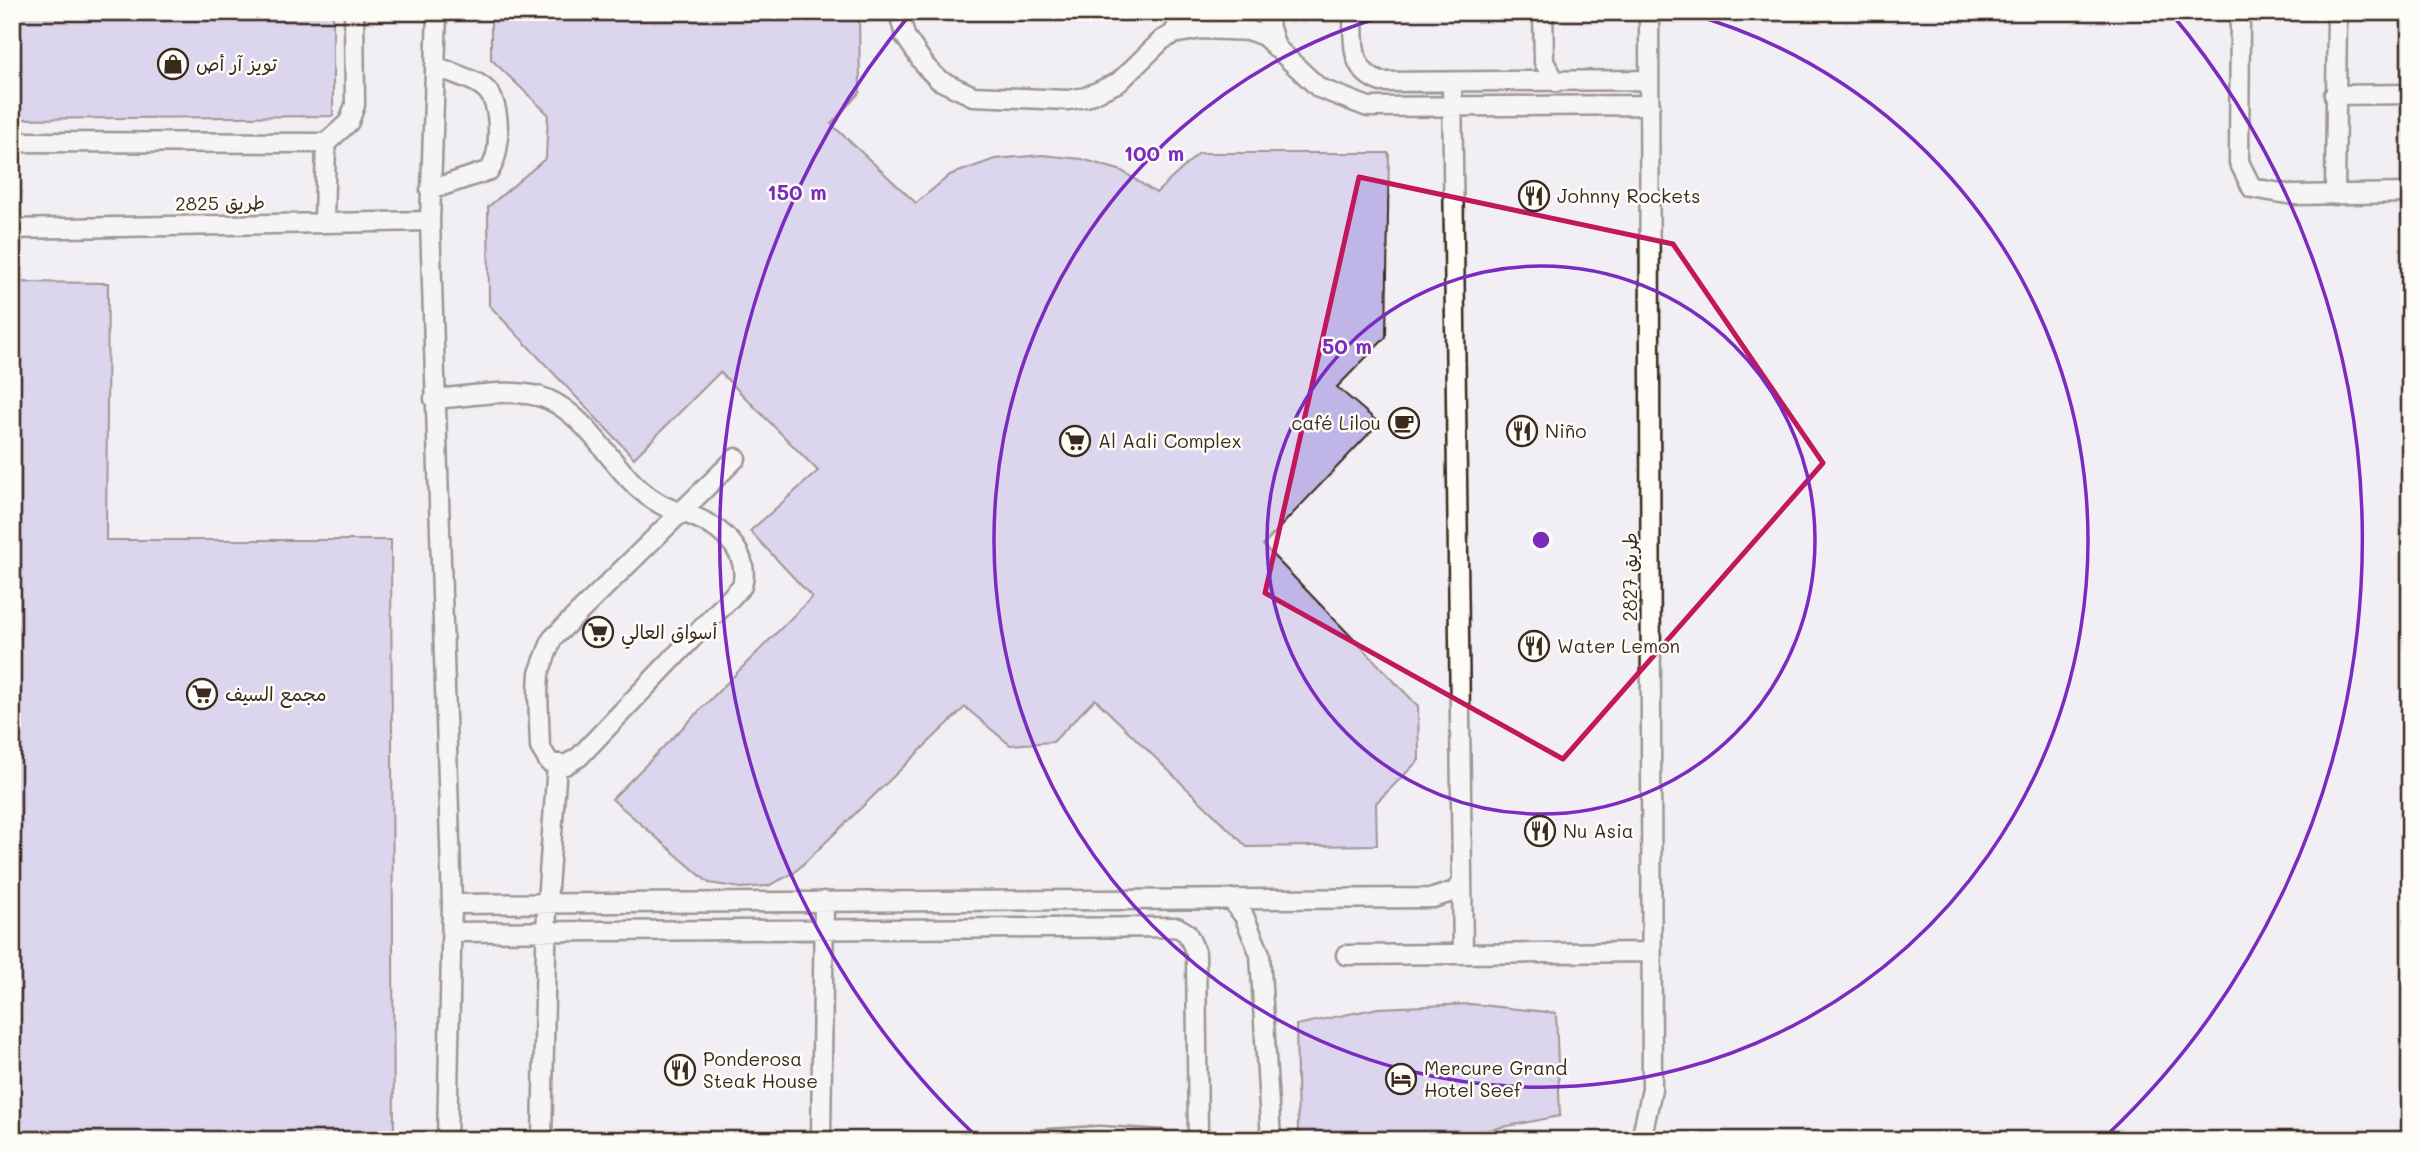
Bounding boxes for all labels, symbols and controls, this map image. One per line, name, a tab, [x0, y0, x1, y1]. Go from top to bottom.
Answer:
shop icon: تويز آر أص	[156, 47, 190, 81]
place label: تويز آر أص	[196, 51, 278, 76]
text: 100 m	[1124, 139, 1184, 166]
text: 150 m	[767, 178, 827, 205]
restaurant icon: Johnny Rockets	[1517, 179, 1551, 213]
place label: Johnny Rockets	[1557, 183, 1701, 208]
street label: طريق 2825	[175, 189, 265, 216]
text: 50 m	[1322, 332, 1372, 359]
cafe icon: café Lilou	[1387, 406, 1421, 440]
place label: café Lilou	[1291, 410, 1381, 435]
restaurant icon: Niño	[1505, 414, 1539, 448]
place label: Niño	[1545, 418, 1587, 443]
supermarket icon: Al Aali Complex	[1058, 424, 1092, 458]
place label: Al Aali Complex	[1098, 428, 1242, 453]
centre of rings	[1529, 528, 1553, 552]
street label: طريق 2827	[1617, 532, 1642, 622]
supermarket icon: أسواق العالي	[581, 615, 615, 649]
place label: أسواق العالي	[621, 619, 718, 649]
restaurant icon: Water Lemon	[1517, 629, 1551, 663]
place label: Water Lemon	[1557, 633, 1680, 658]
supermarket icon: مجمع السيف	[185, 677, 219, 711]
place label: مجمع السيف	[225, 681, 327, 708]
restaurant icon: Nu Asia	[1523, 814, 1557, 848]
place label: Nu Asia	[1563, 818, 1634, 843]
place label: Ponderosa Steak House	[703, 1046, 818, 1093]
restaurant icon: Ponderosa Steak House	[663, 1053, 697, 1087]
place label: Mercure Grand Hotel Seef	[1424, 1055, 1567, 1102]
hotel icon: Mercure Grand Hotel Seef	[1384, 1062, 1418, 1096]

